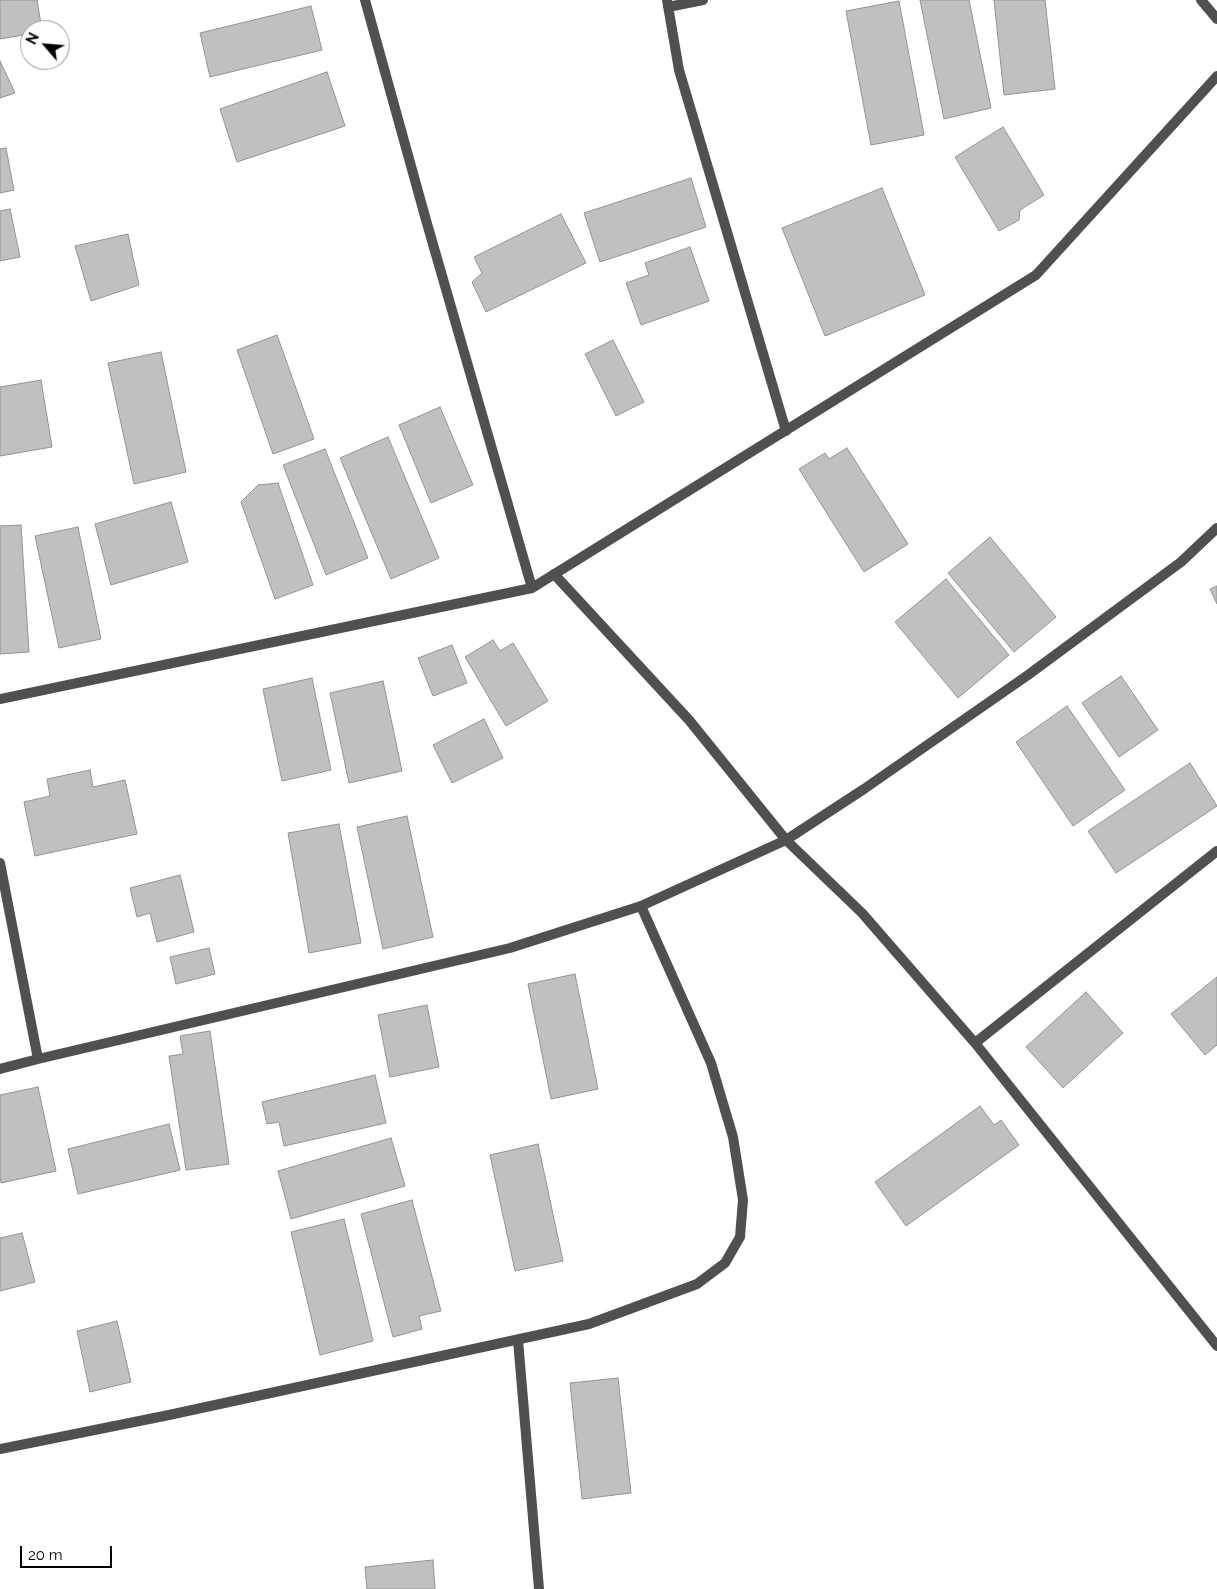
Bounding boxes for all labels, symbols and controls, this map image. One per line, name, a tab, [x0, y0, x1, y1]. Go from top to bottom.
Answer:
north arrow	[20, 20, 70, 70]
text: N	[23, 30, 42, 47]
scale bar	[22, 1536, 115, 1568]
text: 20 m	[28, 1546, 63, 1564]

